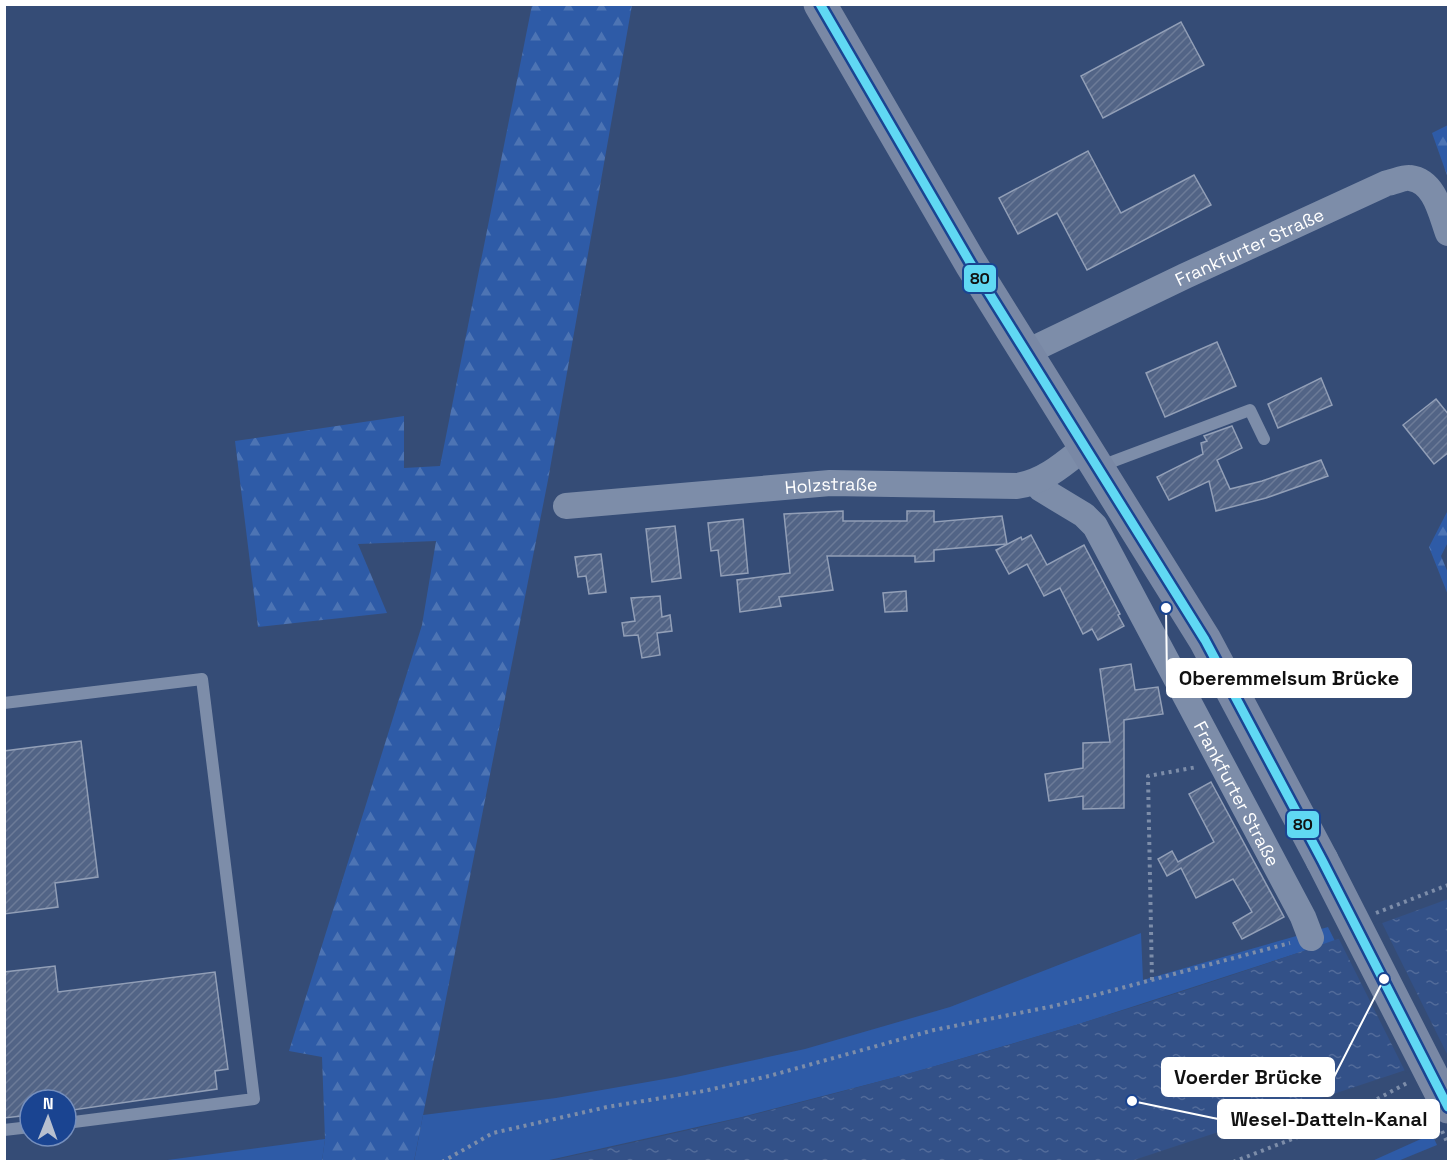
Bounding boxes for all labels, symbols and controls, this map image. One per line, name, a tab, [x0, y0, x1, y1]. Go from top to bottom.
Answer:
street label: Frankfurter Straße	[1171, 202, 1327, 291]
line badge: 80	[963, 264, 997, 293]
text: 80	[970, 268, 990, 289]
street label: Holzstraße	[784, 472, 878, 498]
callout: Oberemmelsum Brücke	[1167, 659, 1411, 697]
text: Oberemmelsum Brücke	[1179, 665, 1399, 691]
street label: Frankfurter Straße	[1189, 717, 1285, 870]
line badge: 80	[1286, 810, 1320, 839]
text: 80	[1293, 814, 1313, 835]
callout: Voerder Brücke	[1162, 1058, 1334, 1096]
text: Voerder Brücke	[1174, 1064, 1322, 1090]
north arrow	[18, 1088, 78, 1148]
text: N	[43, 1093, 54, 1114]
callout: Wesel-Datteln-Kanal	[1218, 1100, 1439, 1138]
text: Wesel-Datteln-Kanal	[1231, 1106, 1427, 1132]

